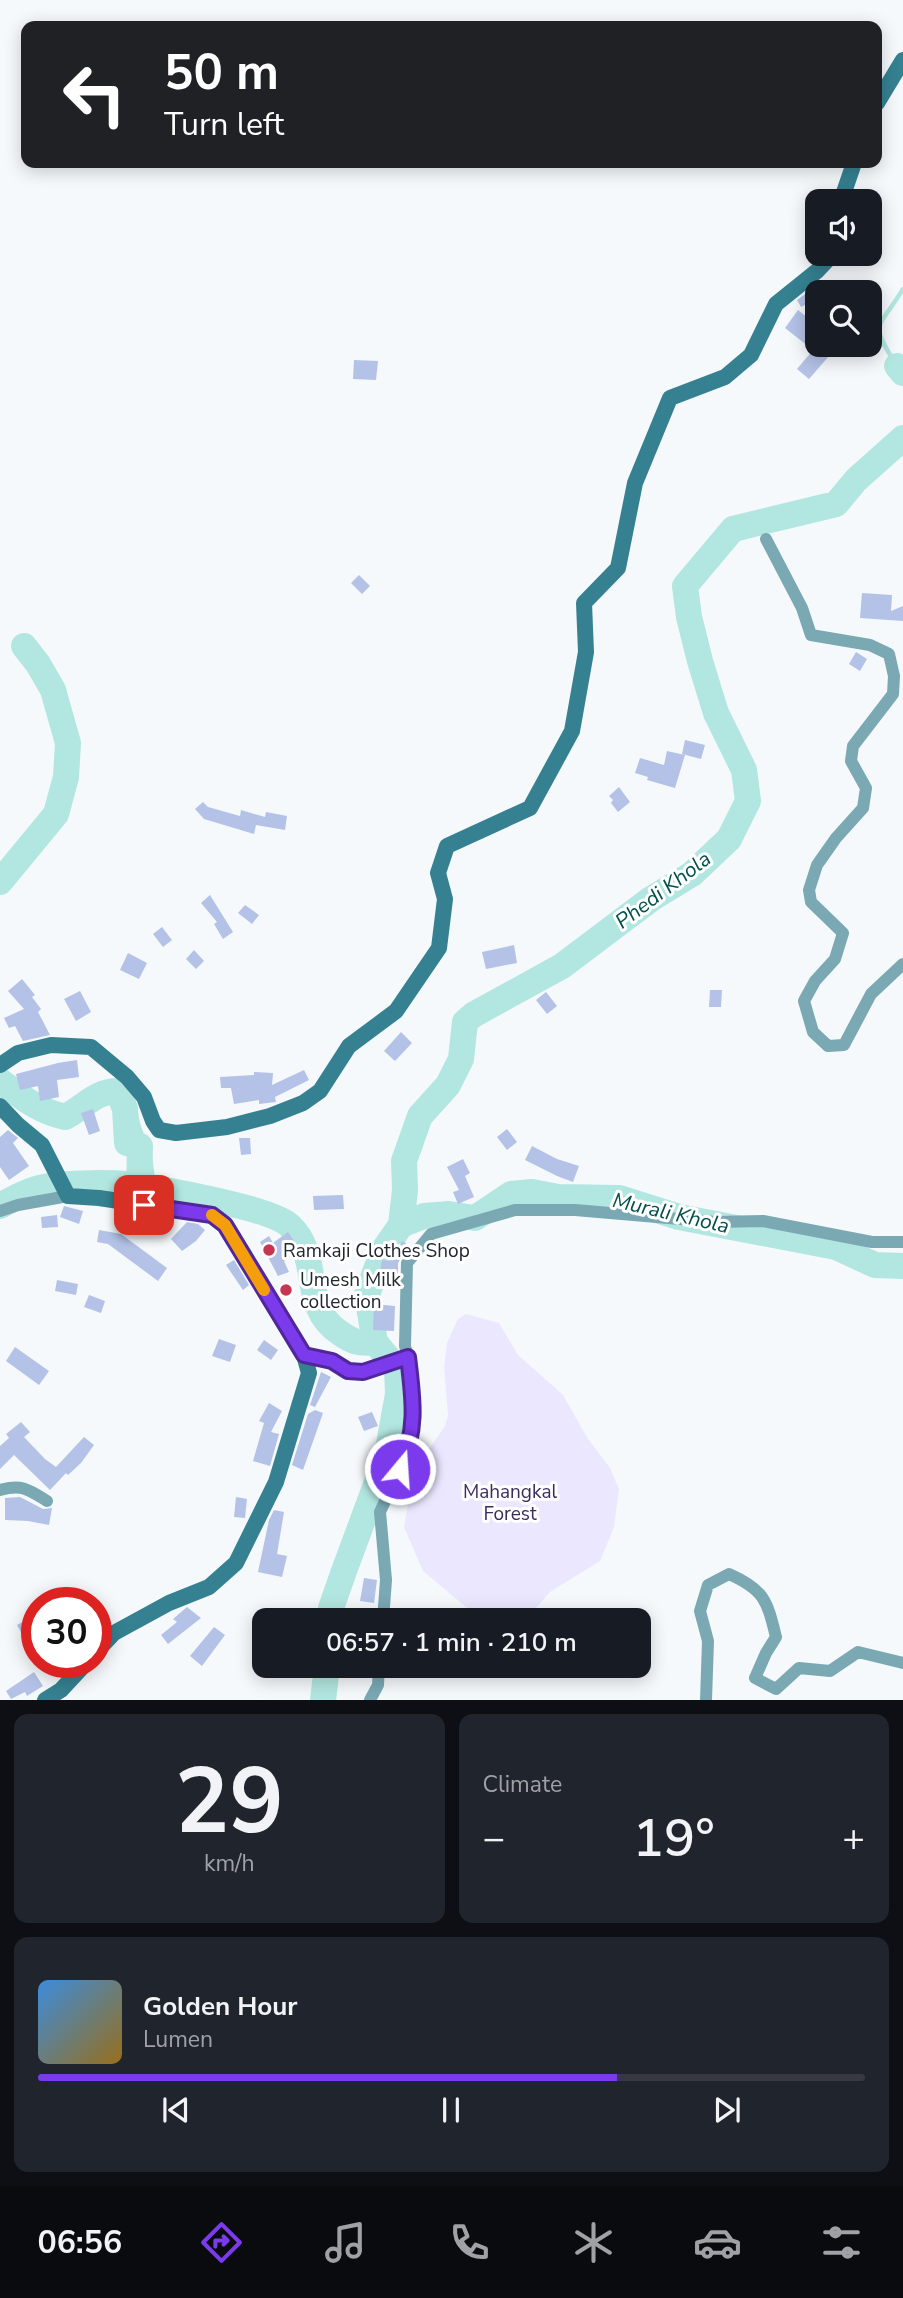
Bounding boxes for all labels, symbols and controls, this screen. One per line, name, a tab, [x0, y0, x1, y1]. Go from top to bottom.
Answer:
text: 50 m	[164, 39, 279, 106]
icon: left	[49, 49, 140, 140]
text: Turn left	[164, 103, 284, 146]
map controls	[805, 189, 882, 357]
button: sound	[805, 189, 882, 266]
button: search	[805, 280, 882, 357]
water label: Phedi Khola	[609, 845, 717, 935]
pin	[114, 1175, 174, 1235]
icon: arrive	[125, 1186, 163, 1224]
water label: Murali Khola	[610, 1186, 732, 1240]
place label: Ramkaji Clothes Shop	[283, 1238, 470, 1264]
marker: Ramkaji Clothes Shop	[261, 1242, 277, 1258]
place label: Umesh Milk collection	[300, 1267, 401, 1315]
marker: Umesh Milk collection	[278, 1282, 294, 1298]
position arrow	[363, 1432, 437, 1506]
park label: Mahangkal Forest	[463, 1479, 557, 1527]
speed limit sign: 30	[21, 1587, 112, 1678]
text: 06:57 · 1 min · 210 m	[326, 1625, 577, 1660]
text: 29	[175, 1740, 284, 1864]
text: Climate	[483, 1769, 562, 1800]
text: 19°	[633, 1803, 715, 1874]
text: −	[483, 1813, 505, 1864]
text: +	[842, 1813, 865, 1864]
text: km/h	[204, 1848, 255, 1879]
text: Golden Hour	[143, 1989, 298, 2024]
text: Lumen	[143, 2024, 213, 2055]
icon: previous	[157, 2091, 195, 2129]
icon: pause	[432, 2091, 470, 2129]
icon: next	[708, 2091, 746, 2129]
icon: directions	[197, 2218, 246, 2267]
icon: music	[321, 2218, 370, 2267]
icon: phone	[445, 2218, 494, 2267]
icon: climate	[569, 2218, 618, 2267]
icon: car	[693, 2218, 742, 2267]
icon: filters	[817, 2218, 866, 2267]
text: 06:56	[37, 2221, 122, 2264]

